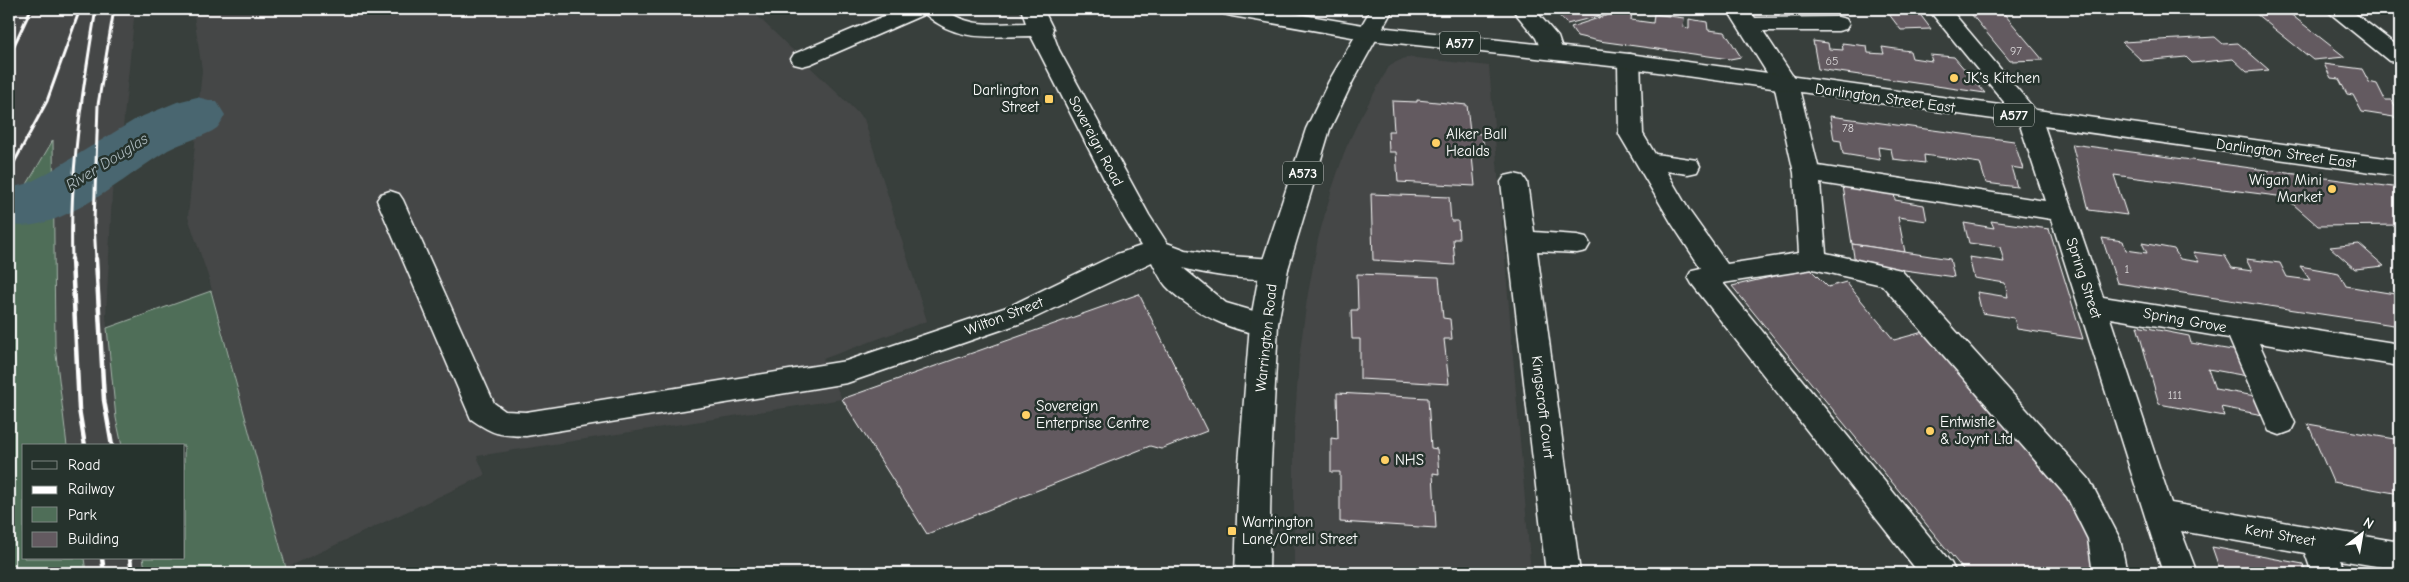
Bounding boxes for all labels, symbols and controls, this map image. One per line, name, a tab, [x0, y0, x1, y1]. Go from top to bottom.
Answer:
road number: A577	[1440, 32, 1480, 54]
house number: 97	[2010, 44, 2022, 58]
house number: 65	[1825, 54, 1839, 68]
place label: JK's Kitchen	[1964, 69, 2040, 87]
marker: JK's Kitchen	[1948, 72, 1960, 84]
street label: Darlington Street East	[1814, 79, 1957, 117]
place label: Darlington Street	[973, 81, 1040, 116]
marker: Darlington Street	[1043, 93, 1055, 105]
street label: Sovereign Road	[1065, 93, 1127, 189]
road number: A577	[1994, 104, 2034, 126]
house number: 78	[1842, 121, 1854, 135]
place label: Alker Ball Healds	[1446, 125, 1507, 160]
water label: River Douglas	[63, 129, 152, 194]
street label: Darlington Street East	[2215, 134, 2358, 172]
marker: Alker Ball Healds	[1430, 137, 1442, 149]
road number: A573	[1283, 162, 1323, 184]
place label: Wigan Mini Market	[2249, 171, 2323, 206]
marker: Wigan Mini Market	[2326, 183, 2338, 195]
street label: Spring Street	[2062, 235, 2106, 322]
house number: 1	[2125, 262, 2130, 276]
street label: Warrington Road	[1251, 283, 1281, 393]
street label: Wilton Street	[962, 293, 1046, 339]
street label: Spring Grove	[2142, 304, 2229, 336]
street label: Kingscroft Court	[1528, 354, 1558, 460]
house number: 111	[2168, 388, 2182, 402]
place label: Sovereign Enterprise Centre	[1036, 397, 1150, 432]
marker: Sovereign Enterprise Centre	[1020, 409, 1032, 421]
place label: Entwistle & Joynt Ltd	[1940, 413, 2013, 448]
marker: Entwistle & Joynt Ltd	[1924, 425, 1936, 437]
legend	[22, 444, 185, 560]
place label: NHS	[1395, 451, 1424, 469]
marker: NHS	[1379, 454, 1391, 466]
text: Road	[68, 456, 100, 474]
text: Railway	[68, 480, 115, 498]
text: Park	[68, 506, 97, 524]
north arrow	[2336, 510, 2386, 560]
place label: Warrington Lane/Orrell Street	[1242, 513, 1358, 548]
text: N	[2360, 514, 2377, 533]
street label: Kent Street	[2243, 520, 2317, 550]
marker: Warrington Lane/Orrell Street	[1226, 525, 1238, 537]
text: Building	[68, 530, 119, 548]

